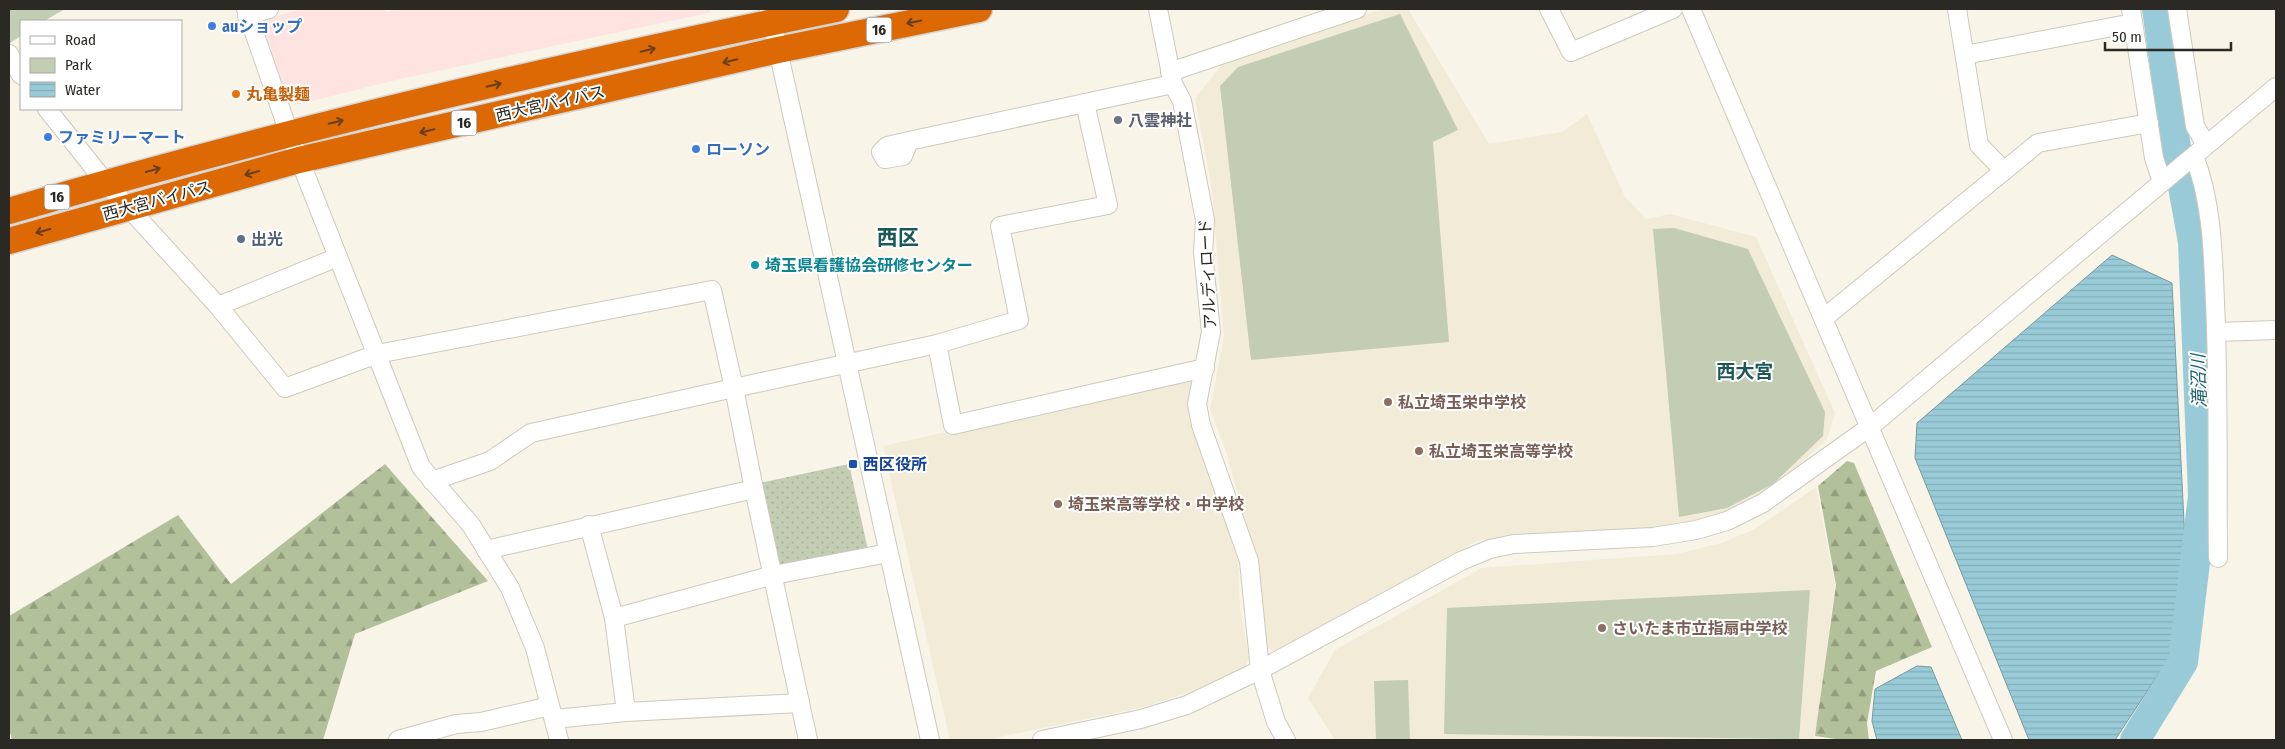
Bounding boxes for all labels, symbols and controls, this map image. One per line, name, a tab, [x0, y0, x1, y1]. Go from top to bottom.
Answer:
place label: auショップ	[222, 17, 302, 36]
road number: 16	[866, 18, 892, 42]
one-way arrow	[907, 18, 923, 27]
legend	[20, 20, 182, 110]
marker: auショップ	[206, 20, 218, 32]
scale bar	[2105, 20, 2231, 52]
text: 50 m	[2112, 28, 2142, 46]
text: Road	[65, 31, 96, 49]
one-way arrow	[640, 45, 656, 54]
text: Park	[65, 56, 92, 74]
one-way arrow	[723, 57, 739, 66]
one-way arrow	[486, 80, 502, 89]
text: Water	[65, 81, 101, 99]
street label: 西大宮バイパス	[494, 82, 607, 125]
place label: 丸亀製麺	[246, 85, 310, 104]
marker: 丸亀製麺	[230, 88, 242, 100]
road number: 16	[452, 110, 476, 136]
place label: 八雲神社	[1128, 111, 1192, 130]
marker: 八雲神社	[1112, 114, 1124, 126]
one-way arrow	[328, 117, 344, 126]
one-way arrow	[419, 127, 435, 136]
place label: ファミリーマート	[58, 128, 186, 147]
marker: ファミリーマート	[42, 131, 54, 143]
place label: ローソン	[706, 140, 770, 159]
marker: ローソン	[690, 143, 702, 155]
one-way arrow	[145, 165, 161, 174]
one-way arrow	[245, 169, 261, 179]
street label: 西大宮バイパス	[101, 177, 214, 224]
road number: 16	[44, 184, 70, 210]
street label: アルディロード	[1195, 218, 1220, 330]
district label: 西区	[877, 225, 919, 251]
one-way arrow	[36, 227, 52, 237]
place label: 出光	[251, 230, 283, 249]
marker: 出光	[235, 233, 247, 245]
place label: 埼玉県看護協会研修センター	[765, 256, 973, 275]
marker: 埼玉県看護協会研修センター	[749, 259, 761, 271]
water label: 滝沼川	[2187, 352, 2211, 408]
district label: 西大宮	[1716, 360, 1774, 383]
place label: 私立埼玉栄中学校	[1398, 393, 1526, 412]
marker: 私立埼玉栄中学校	[1382, 396, 1394, 408]
place label: 私立埼玉栄高等学校	[1429, 442, 1573, 461]
marker: 私立埼玉栄高等学校	[1413, 445, 1425, 457]
place label: 西区役所	[863, 455, 927, 474]
marker: 西区役所	[847, 458, 859, 470]
place label: 埼玉栄高等学校・中学校	[1068, 495, 1244, 514]
marker: 埼玉栄高等学校・中学校	[1052, 498, 1064, 510]
place label: さいたま市立指扇中学校	[1612, 619, 1788, 638]
marker: さいたま市立指扇中学校	[1596, 622, 1608, 634]

